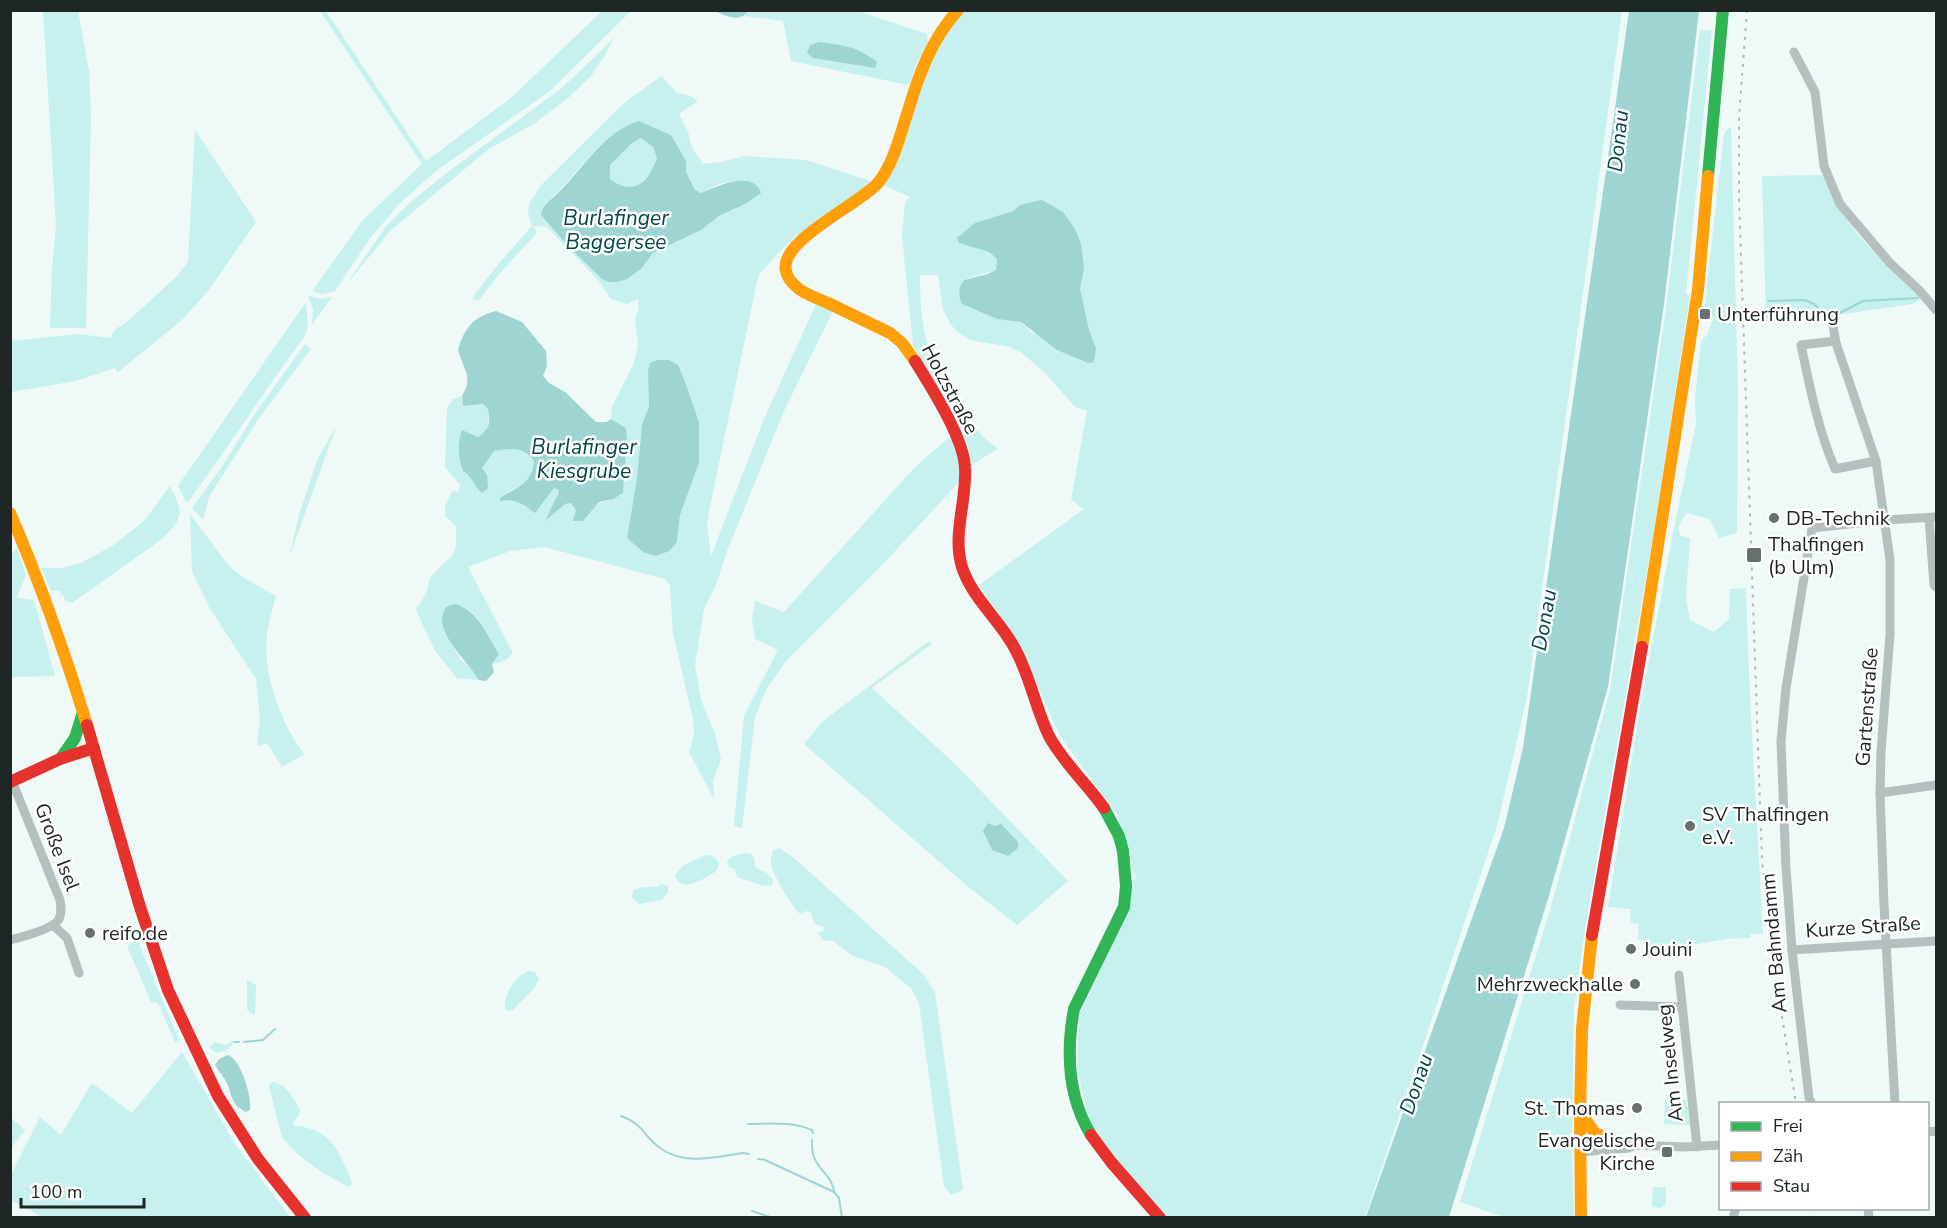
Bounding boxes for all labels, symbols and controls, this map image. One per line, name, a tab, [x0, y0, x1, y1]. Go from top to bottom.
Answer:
water label: Donau	[1601, 109, 1635, 173]
water label: Burlafinger Baggersee	[563, 204, 669, 256]
place label: Unterführung	[1717, 301, 1839, 328]
marker: Unterführung	[1698, 307, 1712, 321]
street label: Holzstraße	[915, 339, 985, 439]
water label: Burlafinger Kiesgrube	[531, 433, 637, 485]
place label: DB-Technik	[1786, 505, 1891, 532]
marker: DB-Technik	[1767, 511, 1781, 525]
place label: Thalfingen (b Ulm)	[1768, 531, 1864, 581]
marker: Thalfingen (b Ulm)	[1745, 546, 1763, 564]
water label: Donau	[1525, 587, 1563, 653]
street label: Gartenstraße	[1849, 647, 1885, 767]
street label: Große Isel	[28, 799, 86, 895]
place label: SV Thalfingen e.V.	[1702, 801, 1829, 851]
marker: SV Thalfingen e.V.	[1683, 819, 1697, 833]
street label: Am Bahndamm	[1754, 872, 1794, 1014]
street label: Kurze Straße	[1804, 910, 1922, 944]
place label: reifo.de	[102, 920, 168, 947]
marker: reifo.de	[83, 926, 97, 940]
place label: Jouini	[1642, 936, 1692, 963]
marker: Jouini	[1624, 942, 1638, 956]
place label: Mehrzweckhalle	[1477, 971, 1623, 998]
marker: Mehrzweckhalle	[1628, 977, 1642, 991]
street label: Am Inselweg	[1650, 1003, 1690, 1123]
water label: Donau	[1393, 1050, 1439, 1118]
place label: St. Thomas	[1524, 1095, 1625, 1122]
marker: St. Thomas	[1630, 1101, 1644, 1115]
legend	[1719, 1102, 1929, 1210]
text: Frei	[1773, 1114, 1803, 1138]
place label: Evangelische Kirche	[1538, 1127, 1655, 1177]
text: Zäh	[1773, 1144, 1803, 1168]
marker: Evangelische Kirche	[1660, 1145, 1674, 1159]
scale bar	[21, 1171, 144, 1209]
text: Stau	[1773, 1174, 1810, 1198]
text: 100 m	[30, 1180, 82, 1204]

